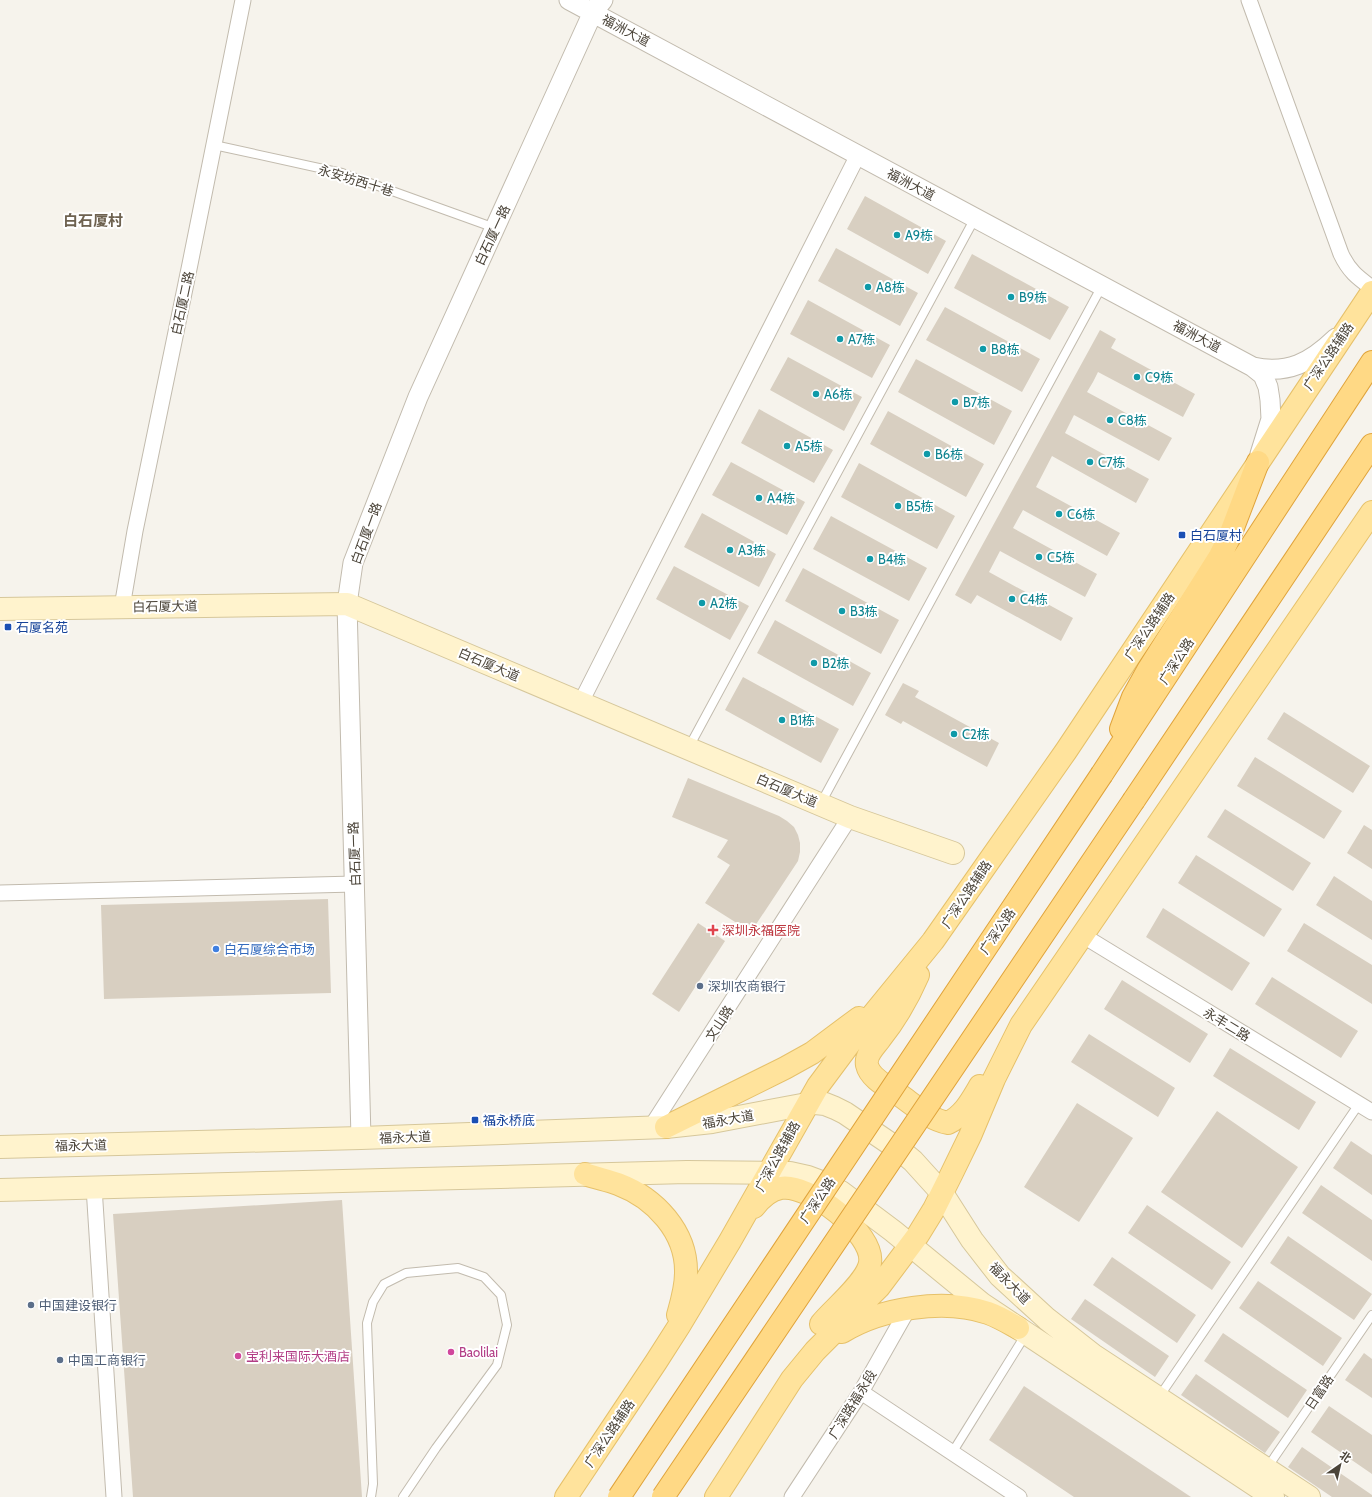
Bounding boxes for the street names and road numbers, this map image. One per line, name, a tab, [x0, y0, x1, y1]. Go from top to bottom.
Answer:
street label: 福洲大道	[599, 11, 653, 49]
street label: 永安坊西十巷	[316, 161, 396, 199]
street label: 福洲大道	[884, 165, 938, 203]
street label: 白石厦一路	[471, 202, 513, 268]
street label: 白石厦二路	[167, 270, 197, 336]
street label: 福洲大道	[1170, 317, 1224, 355]
street label: 广深公路辅路	[1300, 319, 1356, 393]
street label: 白石厦一路	[347, 500, 385, 566]
street label: 广深公路辅路	[1121, 589, 1177, 663]
street label: 白石厦大道	[132, 597, 198, 615]
street label: 广深公路	[1155, 635, 1197, 687]
street label: 白石厦大道	[456, 644, 522, 684]
street label: 白石厦大道	[754, 770, 820, 810]
street label: 白石厦一路	[345, 821, 363, 887]
street label: 广深公路辅路	[938, 857, 994, 931]
street label: 广深公路	[976, 905, 1018, 957]
street label: 文山路	[702, 1002, 736, 1044]
street label: 永丰二路	[1201, 1004, 1253, 1044]
street label: 福永大道	[701, 1107, 755, 1131]
street label: 广深公路辅路	[751, 1118, 803, 1194]
street label: 福永大道	[379, 1128, 431, 1146]
street label: 福永大道	[55, 1137, 107, 1153]
street label: 广深公路	[796, 1174, 838, 1226]
street label: 福永大道	[986, 1259, 1034, 1307]
street label: 广深路福永段	[825, 1367, 879, 1441]
street label: 日富路	[1301, 1371, 1337, 1413]
street label: 广深公路辅路	[581, 1396, 637, 1470]

